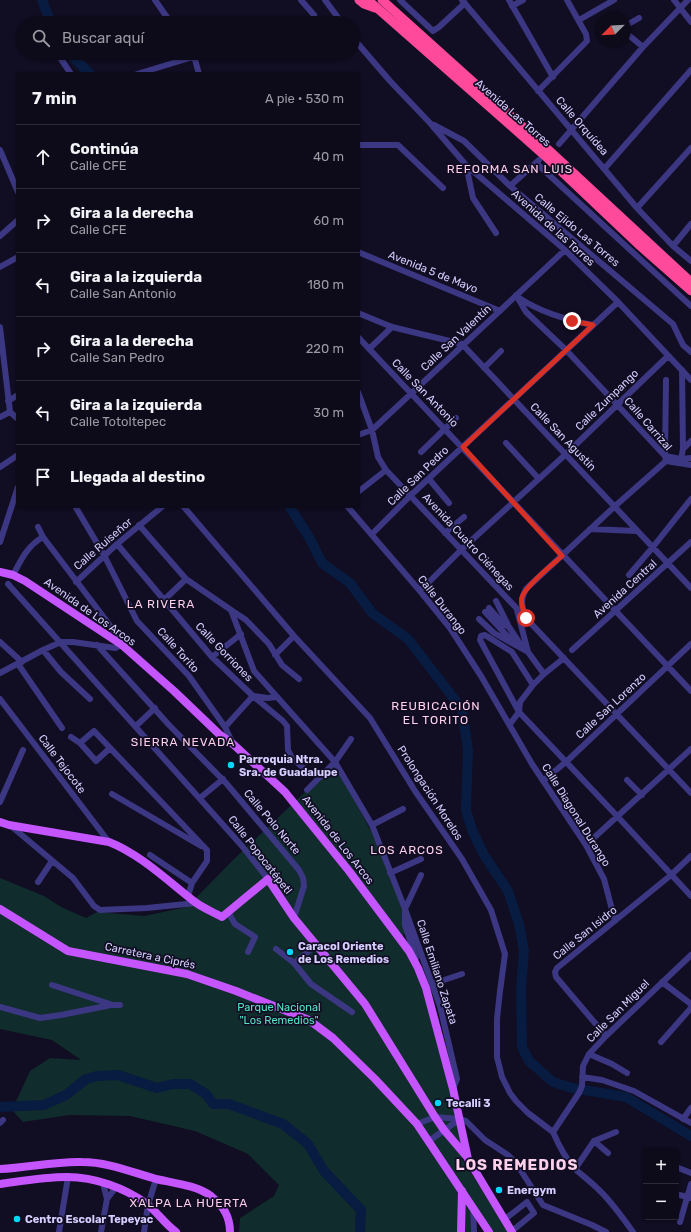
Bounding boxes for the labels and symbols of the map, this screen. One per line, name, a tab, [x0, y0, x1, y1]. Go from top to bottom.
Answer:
north arrow	[595, 12, 631, 48]
street label: Avenida Las Torres	[473, 77, 554, 150]
street label: Calle Orquídea	[553, 94, 611, 158]
district label: REFORMA SAN LUIS	[447, 162, 573, 176]
street label: Avenida de las Torres	[509, 187, 598, 269]
street label: Calle Ejido Las Torres	[532, 191, 623, 270]
street label: Avenida 5 de Mayo	[386, 248, 480, 296]
street label: Calle San Valentín	[418, 302, 494, 374]
route end	[563, 312, 581, 330]
street label: Calle San Antonio	[389, 356, 461, 430]
street label: Calle Zumpango	[573, 367, 641, 433]
street label: Calle Carrizal	[621, 395, 675, 453]
street label: Calle San Agustín	[527, 400, 599, 474]
street label: Calle San Pedro	[385, 444, 451, 508]
street label: Avenida Cuatro Ciénegas	[419, 491, 517, 594]
street label: Calle Ruiseñor	[71, 515, 135, 573]
street label: Avenida Central	[591, 557, 659, 621]
street label: Calle Durango	[415, 573, 469, 637]
street label: Avenida de Los Arcos	[42, 575, 139, 649]
district label: LA RIVERA	[127, 597, 195, 611]
route start	[517, 609, 535, 627]
street label: Calle Gorriones	[193, 620, 256, 685]
street label: Calle Torito	[154, 625, 202, 675]
street label: Calle San Lorenzo	[573, 670, 649, 742]
district label: REUBICACIÓN EL TORITO	[391, 699, 481, 727]
street label: Calle Tejocote	[36, 732, 88, 796]
district label: SIERRA NEVADA	[131, 735, 235, 749]
street label: Prolongación Morelos	[395, 743, 466, 843]
place label: Parroquia Ntra. Sra. de Guadalupe	[239, 753, 338, 779]
marker: Parroquia Ntra. Sra. de Guadalupe	[226, 760, 236, 770]
street label: Calle Diagonal Durango	[539, 761, 613, 869]
street label: Calle Polo Norte	[241, 787, 303, 857]
street label: Avenida de Los Arcos	[299, 793, 377, 887]
street label: Calle Popocatépetl	[225, 813, 295, 897]
district label: LOS ARCOS	[370, 843, 444, 857]
street label: Calle San Isidro	[551, 903, 619, 963]
street label: Calle Emiliano Zapata	[414, 918, 460, 1026]
street label: Carretera a Ciprés	[104, 940, 197, 972]
place label: Caracol Oriente de Los Remedios	[298, 940, 389, 966]
marker: Caracol Oriente de Los Remedios	[285, 947, 295, 957]
street label: Calle San Miguel	[584, 977, 652, 1045]
park label: Parque Nacional "Los Remedios"	[237, 1001, 321, 1027]
place label: Tecalli 3	[446, 1097, 491, 1110]
marker: Tecalli 3	[433, 1098, 443, 1108]
district label: LOS REMEDIOS	[456, 1156, 578, 1174]
place label: Energym	[507, 1184, 556, 1197]
marker: Energym	[494, 1185, 504, 1195]
district label: XALPA LA HUERTA	[130, 1196, 248, 1210]
place label: Centro Escolar Tepeyac	[25, 1213, 154, 1226]
marker: Centro Escolar Tepeyac	[12, 1214, 22, 1224]

